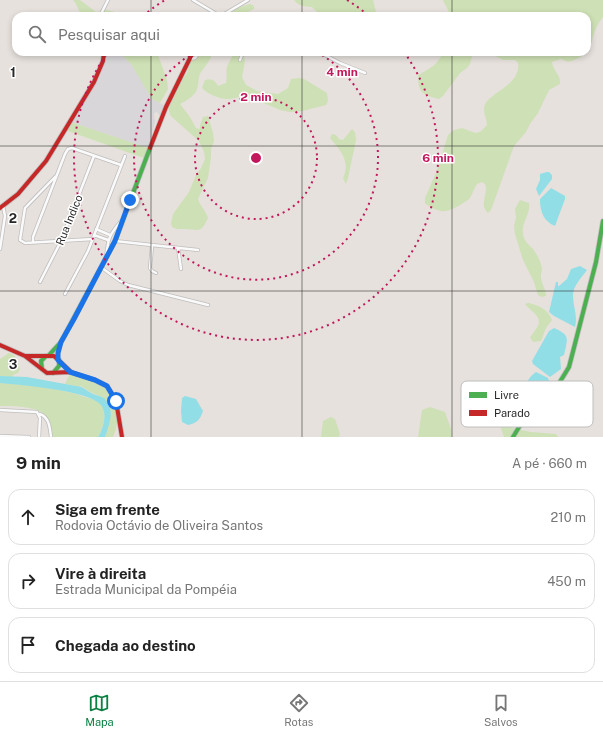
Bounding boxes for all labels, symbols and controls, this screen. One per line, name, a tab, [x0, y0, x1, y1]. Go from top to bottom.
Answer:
search box	[12, 12, 591, 56]
icon: search	[26, 23, 48, 45]
text: Pesquisar aqui	[58, 26, 160, 43]
text: 1	[10, 65, 16, 80]
text: 4 min	[326, 65, 358, 79]
text: 2 min	[240, 90, 272, 104]
centre of rings	[249, 151, 263, 165]
text: 6 min	[422, 151, 454, 165]
route end	[121, 191, 139, 209]
street label: Rua Indico	[53, 193, 85, 247]
text: 2	[9, 211, 17, 226]
text: 3	[9, 357, 18, 372]
legend	[461, 381, 593, 427]
text: Livre	[494, 389, 519, 401]
route start	[107, 392, 125, 410]
text: Parado	[494, 407, 530, 419]
text: 9 min	[16, 453, 61, 473]
text: A pé · 660 m	[512, 456, 587, 471]
text: Siga em frente	[55, 501, 160, 518]
icon: ahead	[17, 506, 39, 528]
text: 210 m	[551, 510, 586, 525]
text: Rodovia Octávio de Oliveira Santos	[55, 518, 263, 533]
text: Vire à direita	[55, 565, 146, 582]
icon: right	[17, 570, 39, 592]
text: 450 m	[547, 574, 586, 589]
text: Estrada Municipal da Pompéia	[55, 582, 237, 597]
icon: arrive	[17, 634, 39, 656]
text: Chegada ao destino	[55, 637, 196, 654]
tab: Mapa	[85, 692, 114, 728]
tab: Rotas	[284, 692, 313, 728]
tab: Salvos	[484, 692, 518, 728]

